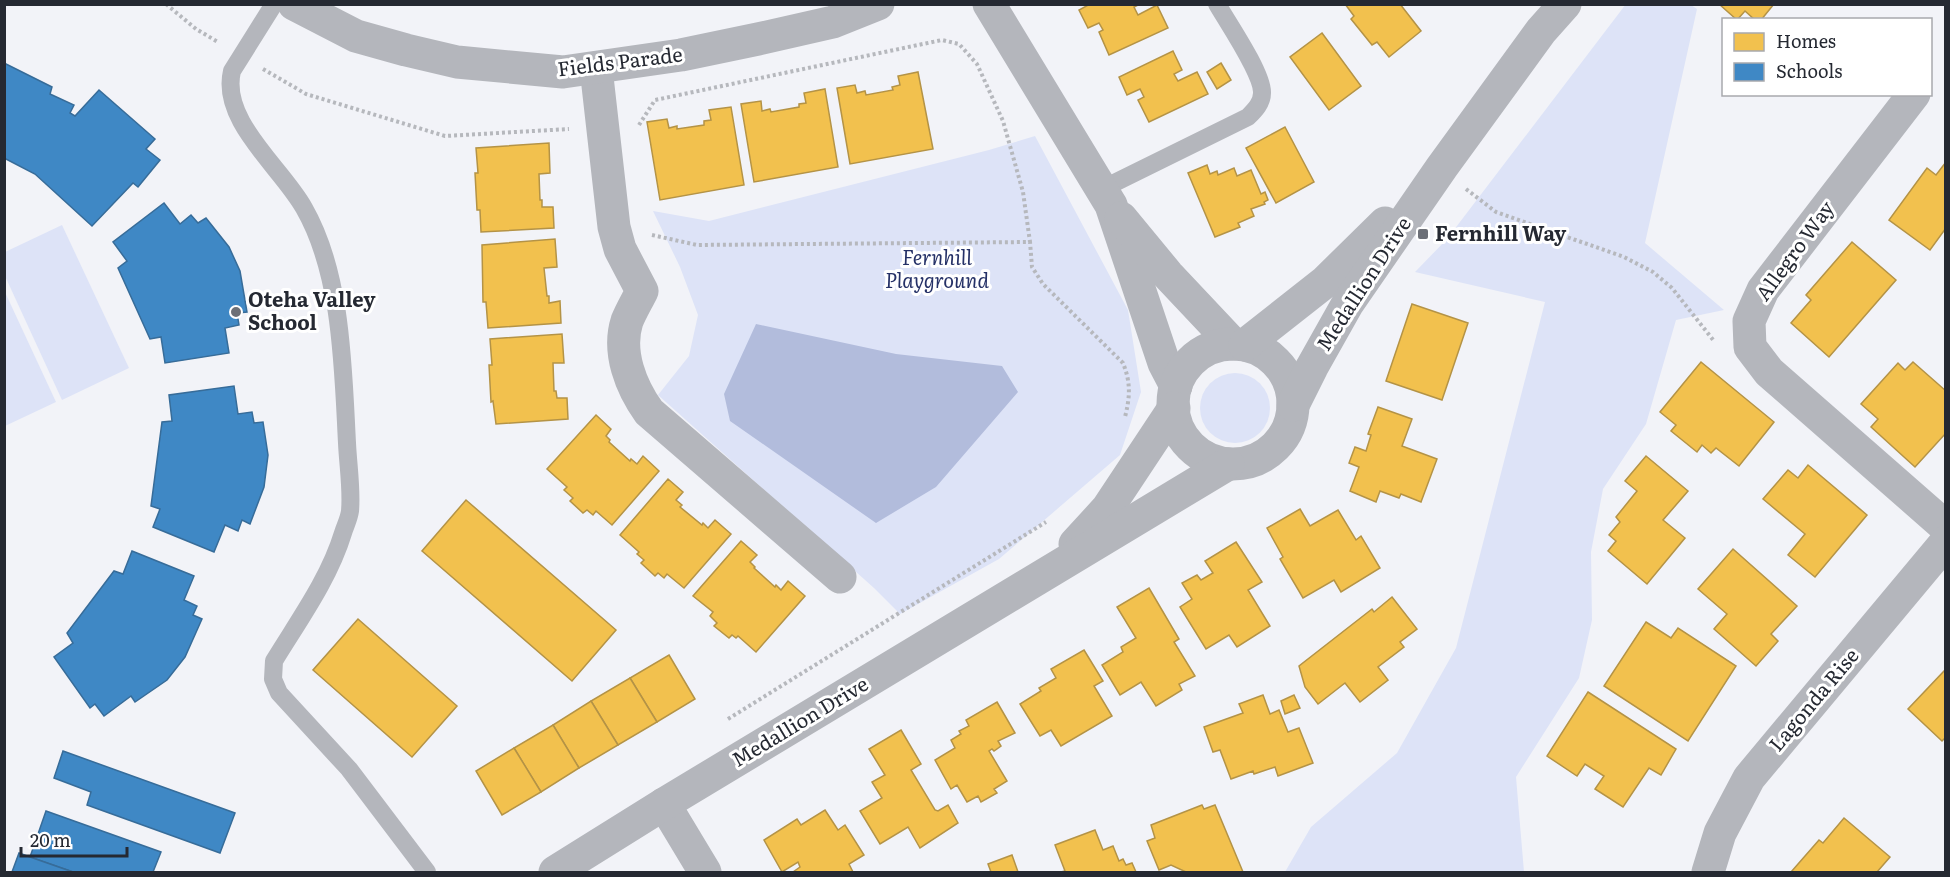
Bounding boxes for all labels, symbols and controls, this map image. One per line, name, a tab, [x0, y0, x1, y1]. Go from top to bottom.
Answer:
legend	[1722, 18, 1932, 96]
text: Homes	[1776, 27, 1836, 54]
street label: Fields Parade	[555, 37, 684, 83]
text: Schools	[1776, 57, 1842, 84]
street label: Allegro Way	[1747, 193, 1840, 306]
street label: Medallion Drive	[1308, 210, 1417, 356]
place label: Fernhill Way	[1435, 217, 1567, 247]
marker: Fernhill Way	[1416, 227, 1430, 241]
park label: Fernhill Playground	[885, 241, 990, 294]
place label: Oteha Valley School	[248, 283, 376, 336]
marker: Oteha Valley School	[229, 305, 243, 319]
street label: Lagonda Rise	[1760, 641, 1865, 757]
street label: Medallion Drive	[725, 668, 873, 773]
scale bar	[21, 820, 128, 858]
text: 20 m	[30, 826, 71, 853]

